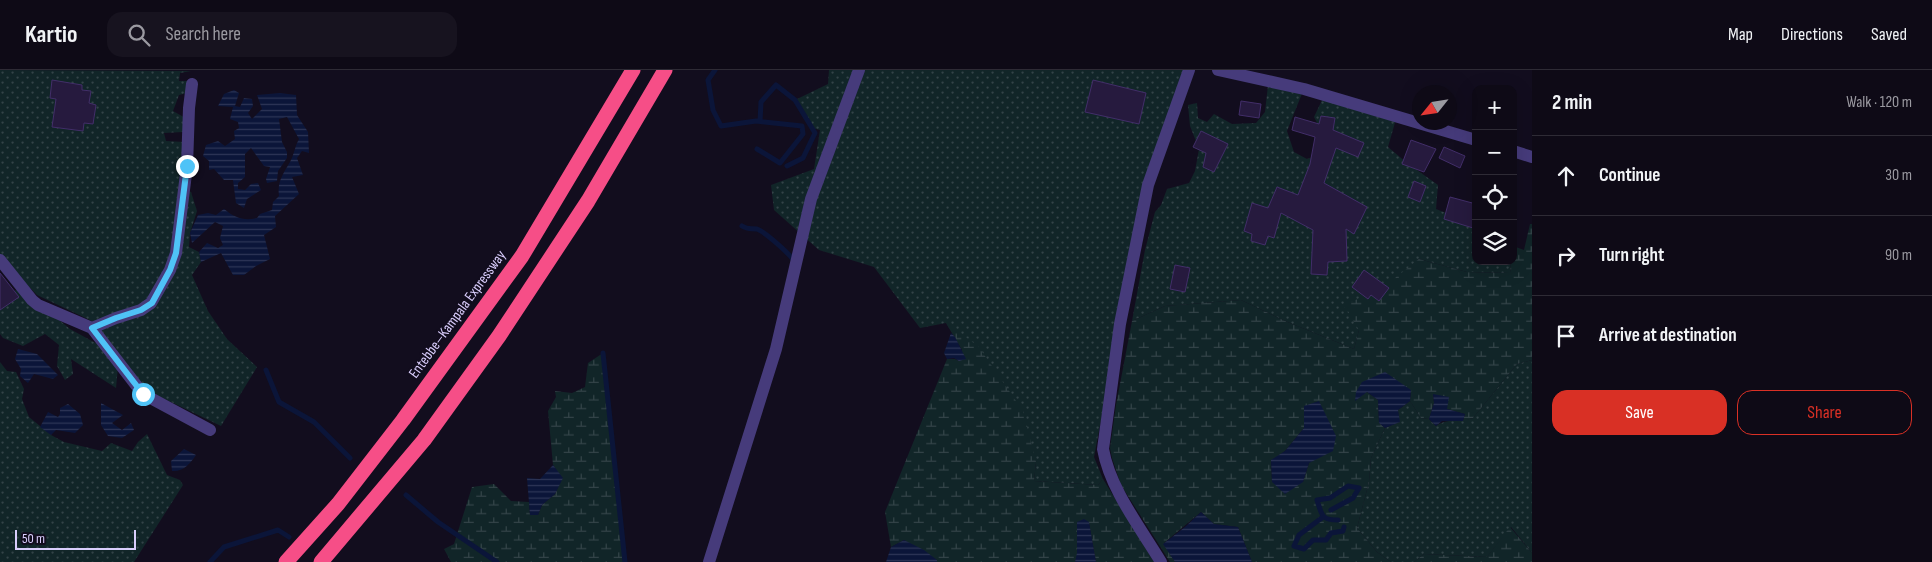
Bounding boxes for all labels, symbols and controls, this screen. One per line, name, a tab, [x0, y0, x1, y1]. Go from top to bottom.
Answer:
search box	[107, 12, 457, 57]
text: Kartio	[25, 20, 77, 49]
icon: search	[125, 21, 153, 49]
text: Search here	[165, 23, 241, 46]
text: Map	[1728, 24, 1753, 45]
text: Directions	[1781, 24, 1843, 45]
text: Saved	[1871, 24, 1907, 45]
north arrow	[1412, 85, 1457, 130]
map controls	[1472, 85, 1517, 265]
button: +	[1472, 85, 1517, 130]
text: 2 min	[1552, 90, 1592, 115]
text: Walk · 120 m	[1846, 93, 1912, 112]
button: −	[1472, 130, 1517, 175]
route end	[176, 155, 199, 178]
icon: ahead	[1552, 162, 1580, 190]
text: Continue	[1599, 164, 1660, 187]
text: 30 m	[1885, 166, 1912, 185]
button: locate	[1472, 175, 1517, 220]
button: layers	[1472, 220, 1517, 265]
icon: right	[1552, 242, 1580, 270]
text: Turn right	[1599, 244, 1664, 267]
street label: Entebbe–Kampala Expressway	[405, 246, 510, 382]
text: 90 m	[1885, 246, 1912, 265]
icon: arrive	[1552, 322, 1580, 350]
text: Arrive at destination	[1599, 324, 1737, 347]
route start	[132, 383, 155, 406]
button: Save	[1552, 390, 1727, 435]
button: Share	[1737, 390, 1912, 435]
scale bar	[15, 527, 136, 550]
text: 50 m	[22, 530, 45, 547]

